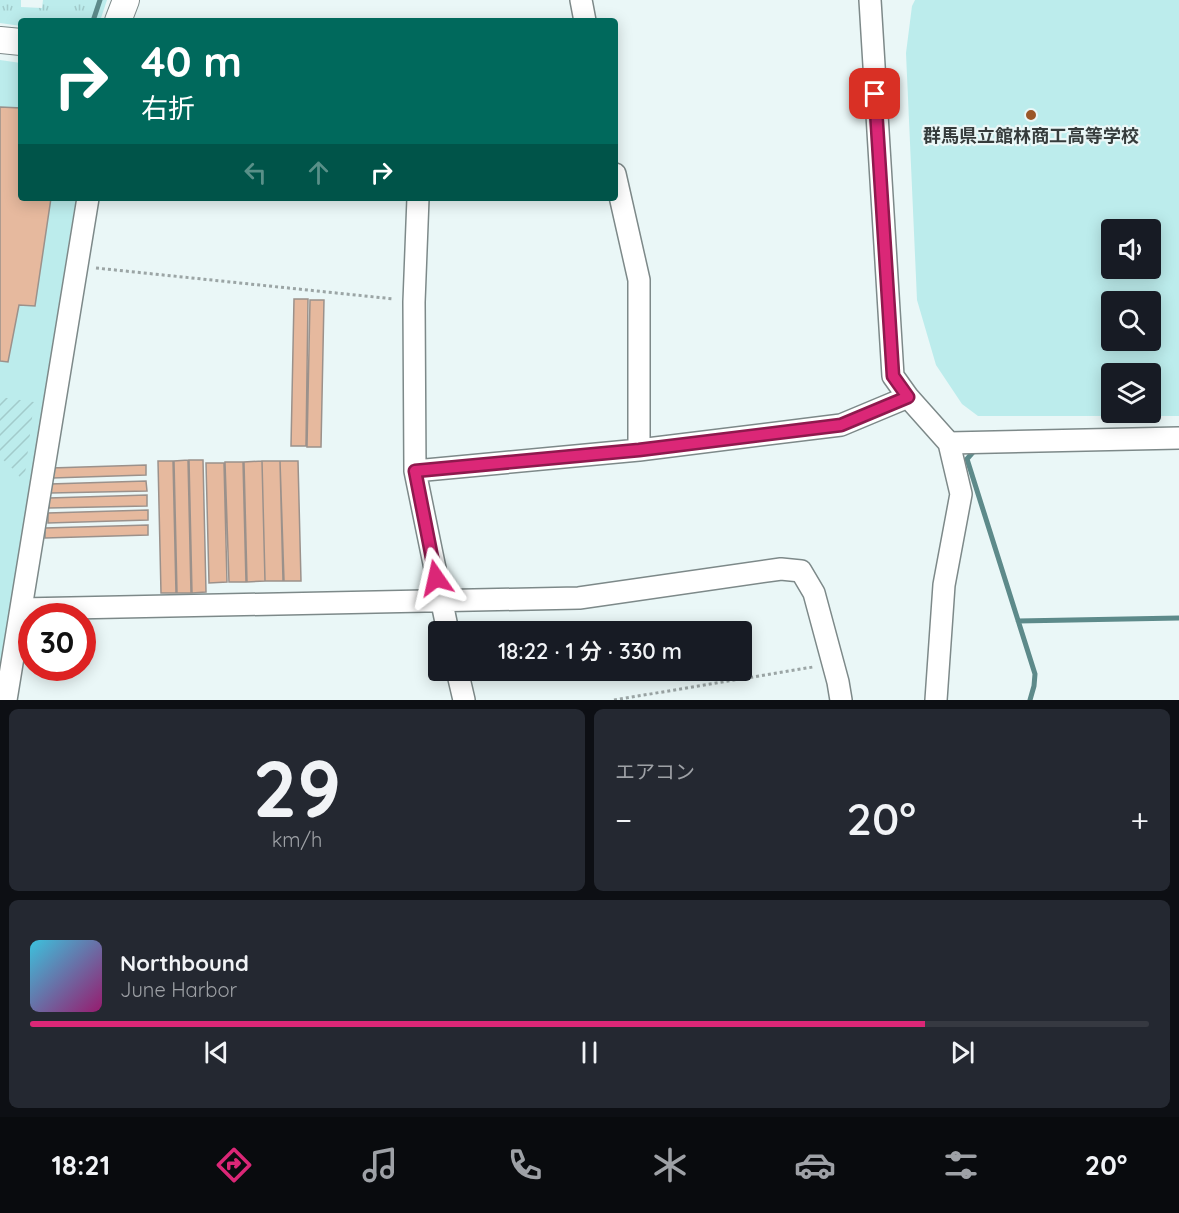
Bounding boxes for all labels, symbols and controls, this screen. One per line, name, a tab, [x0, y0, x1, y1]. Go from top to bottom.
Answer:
text: 40 m	[141, 35, 242, 88]
icon: right	[42, 42, 120, 120]
pin	[849, 68, 900, 119]
icon: arrive	[858, 77, 891, 110]
text: 右折	[141, 91, 195, 125]
marker: 群馬県立館林商工高等学校	[1024, 108, 1038, 122]
place label: 群馬県立館林商工高等学校	[923, 124, 1139, 147]
icon: left	[239, 156, 272, 189]
icon: ahead	[302, 156, 335, 189]
icon: right	[365, 156, 398, 189]
map controls	[1101, 219, 1161, 423]
button: sound	[1101, 219, 1161, 279]
button: search	[1101, 291, 1161, 351]
button: layers	[1101, 363, 1161, 423]
position arrow	[404, 546, 468, 610]
speed limit sign: 30	[18, 603, 96, 681]
text: 18:22 · 1 分 · 330 m	[498, 637, 682, 665]
text: 29	[253, 739, 341, 837]
text: エアコン	[615, 759, 695, 784]
text: 20°	[847, 790, 916, 846]
text: −	[615, 799, 632, 840]
text: +	[1130, 799, 1149, 840]
text: km/h	[272, 827, 322, 852]
text: Northbound	[120, 949, 249, 977]
text: June Harbor	[120, 977, 237, 1002]
icon: previous	[200, 1036, 233, 1069]
icon: pause	[573, 1036, 606, 1069]
icon: next	[946, 1036, 979, 1069]
icon: directions	[213, 1144, 255, 1186]
icon: music	[359, 1144, 401, 1186]
icon: phone	[504, 1144, 546, 1186]
icon: climate	[649, 1144, 691, 1186]
icon: car	[794, 1144, 836, 1186]
icon: filters	[940, 1144, 982, 1186]
text: 18:21	[52, 1148, 110, 1182]
text: 20°	[1085, 1148, 1127, 1182]

